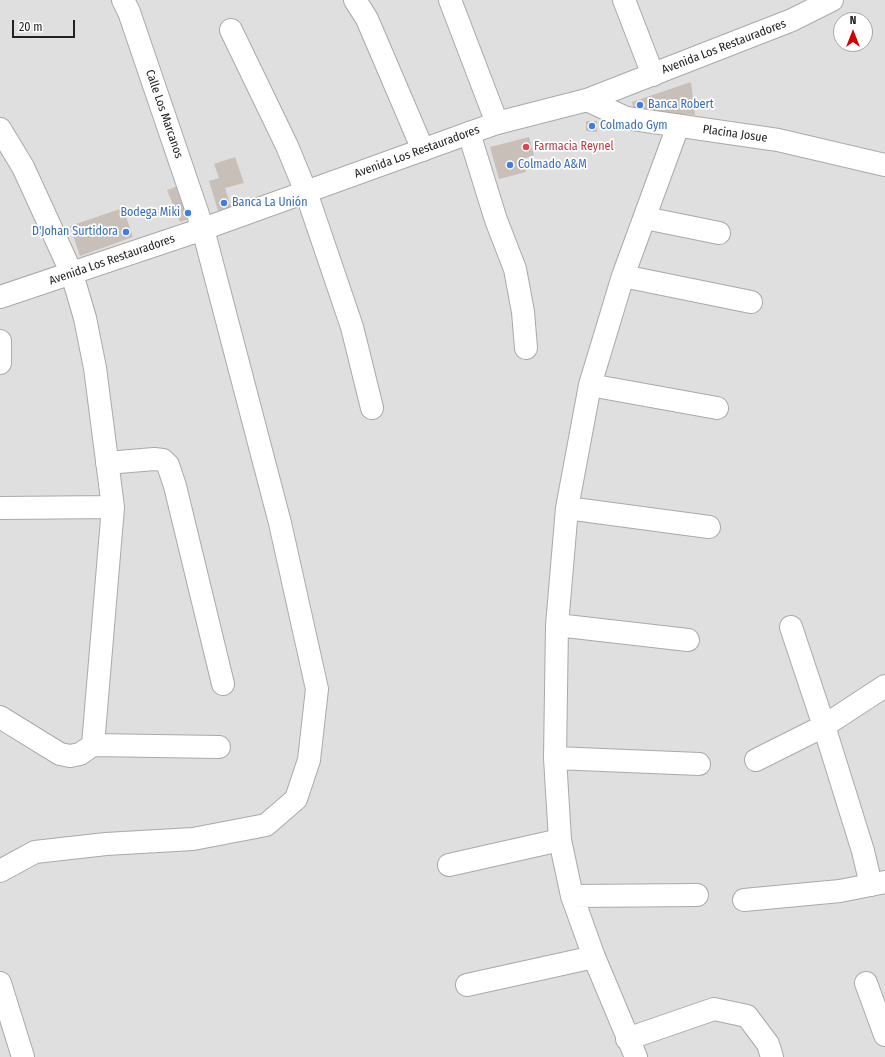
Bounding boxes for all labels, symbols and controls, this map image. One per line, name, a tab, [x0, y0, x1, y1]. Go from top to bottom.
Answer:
scale bar	[14, 12, 77, 38]
north arrow	[833, 12, 873, 52]
text: N	[850, 14, 856, 27]
street label: Avenida Los Restauradores	[660, 17, 788, 77]
text: 20 m	[19, 20, 43, 34]
street label: Calle Los Marcanos	[142, 68, 186, 160]
place label: Banca Robert	[648, 98, 714, 112]
marker: Banca Robert	[635, 100, 645, 110]
place label: Colmado Gym	[600, 119, 667, 133]
marker: Colmado Gym	[587, 121, 597, 131]
street label: Placina Josue	[702, 122, 768, 146]
street label: Avenida Los Restauradores	[352, 123, 482, 181]
place label: Farmacia Reynel	[534, 140, 614, 154]
marker: Farmacia Reynel	[521, 142, 531, 152]
place label: Colmado A&M	[518, 158, 587, 172]
marker: Colmado A&M	[505, 160, 515, 170]
place label: Banca La Unión	[232, 196, 307, 210]
marker: Banca La Unión	[219, 198, 229, 208]
place label: Bodega Miki	[120, 206, 180, 220]
marker: Bodega Miki	[183, 208, 193, 218]
place label: D'Johan Surtidora	[32, 225, 118, 239]
marker: D'Johan Surtidora	[121, 227, 131, 237]
street label: Avenida Los Restauradores	[47, 232, 177, 288]

